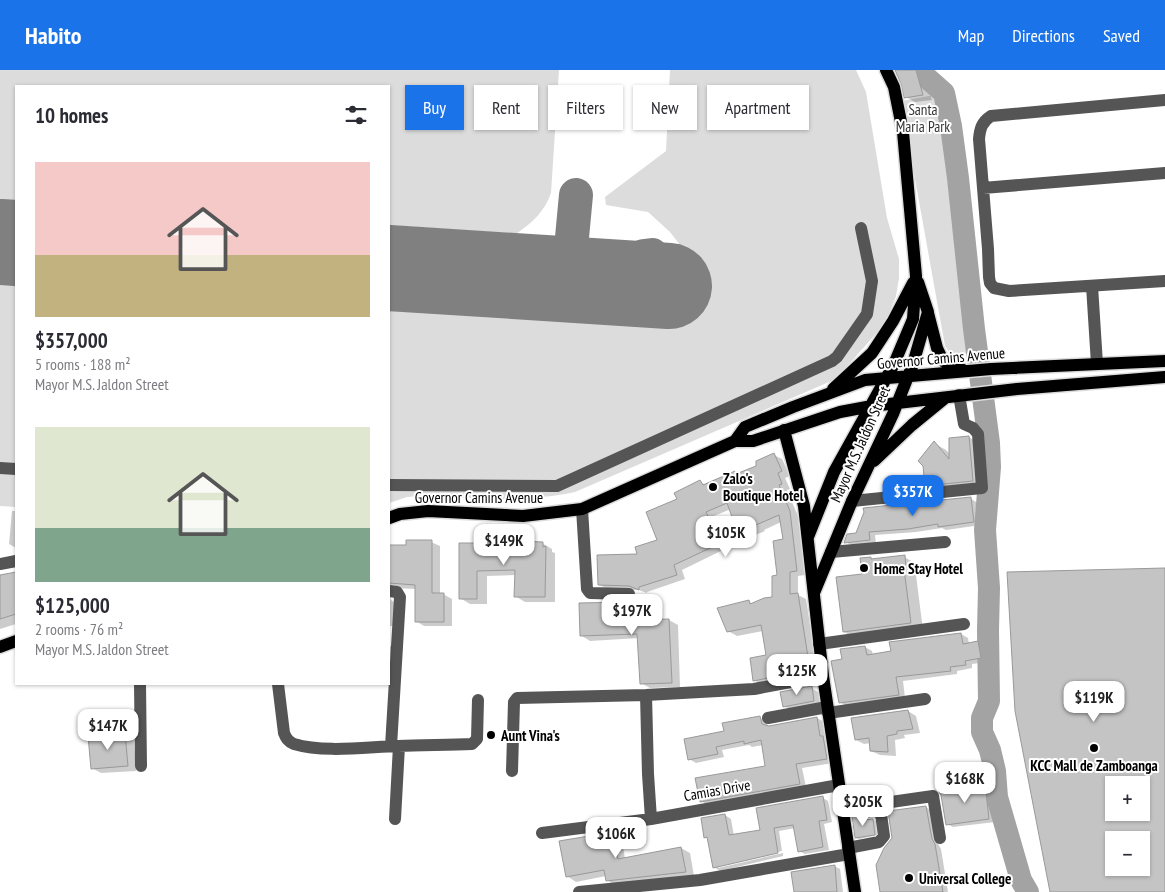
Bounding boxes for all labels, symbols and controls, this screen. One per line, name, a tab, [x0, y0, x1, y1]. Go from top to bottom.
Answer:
text: Habito	[25, 20, 81, 51]
text: Map	[958, 24, 984, 47]
text: Directions	[1012, 24, 1075, 47]
text: Saved	[1103, 24, 1140, 47]
chip: Buy	[405, 85, 464, 130]
chip: Rent	[474, 85, 538, 130]
chip: Filters	[548, 85, 623, 130]
chip: New	[633, 85, 697, 130]
chip: Apartment	[707, 85, 809, 130]
park label: Santa Maria Park	[896, 100, 950, 136]
icon: filters	[342, 101, 370, 129]
text: 10 homes	[35, 102, 108, 129]
icon: home	[158, 194, 248, 284]
text: $357,000	[35, 327, 108, 354]
street label: Governor Camins Avenue	[876, 343, 1006, 373]
text: 5 rooms · 188 m²	[35, 354, 131, 374]
text: Mayor M.S. Jaldon Street	[35, 374, 169, 394]
street label: Mayor M.S. Jaldon Street	[826, 383, 894, 505]
icon: home	[158, 459, 248, 549]
place label: Zalo's Boutique Hotel	[723, 469, 804, 505]
pin: $357K	[878, 474, 948, 517]
marker: Zalo's Boutique Hotel	[707, 481, 719, 493]
text: $357K	[894, 481, 932, 501]
street label: Governor Camins Avenue	[415, 488, 543, 507]
pin: $105K	[691, 516, 761, 558]
text: $105K	[707, 522, 745, 542]
pin: $149K	[469, 524, 539, 566]
text: $149K	[485, 530, 523, 550]
place label: Home Stay Hotel	[874, 559, 963, 578]
marker: Home Stay Hotel	[858, 562, 870, 574]
text: $125,000	[35, 592, 110, 619]
pin: $197K	[597, 594, 667, 636]
text: $197K	[613, 600, 651, 620]
text: 2 rooms · 76 m²	[35, 619, 123, 639]
text: Mayor M.S. Jaldon Street	[35, 639, 169, 659]
pin: $125K	[762, 654, 832, 696]
text: $125K	[778, 660, 816, 680]
pin: $119K	[1059, 680, 1129, 723]
text: $119K	[1075, 687, 1113, 707]
pin: $147K	[73, 708, 143, 751]
text: $147K	[89, 715, 127, 735]
place label: Aunt Vina's	[500, 726, 560, 745]
marker: Aunt Vina's	[485, 729, 497, 741]
marker: KCC Mall de Zamboanga	[1088, 742, 1100, 754]
place label: KCC Mall de Zamboanga	[1030, 756, 1158, 775]
pin: $168K	[930, 762, 1000, 804]
text: $168K	[946, 768, 984, 788]
street label: Camias Drive	[682, 775, 752, 805]
map controls	[1105, 776, 1150, 876]
button: +	[1105, 776, 1150, 821]
pin: $205K	[828, 784, 898, 827]
text: $205K	[844, 791, 882, 811]
pin: $106K	[581, 816, 651, 859]
text: $106K	[597, 823, 635, 843]
button: −	[1105, 831, 1150, 876]
place label: Universal College	[919, 869, 1011, 888]
marker: Universal College	[903, 872, 915, 884]

